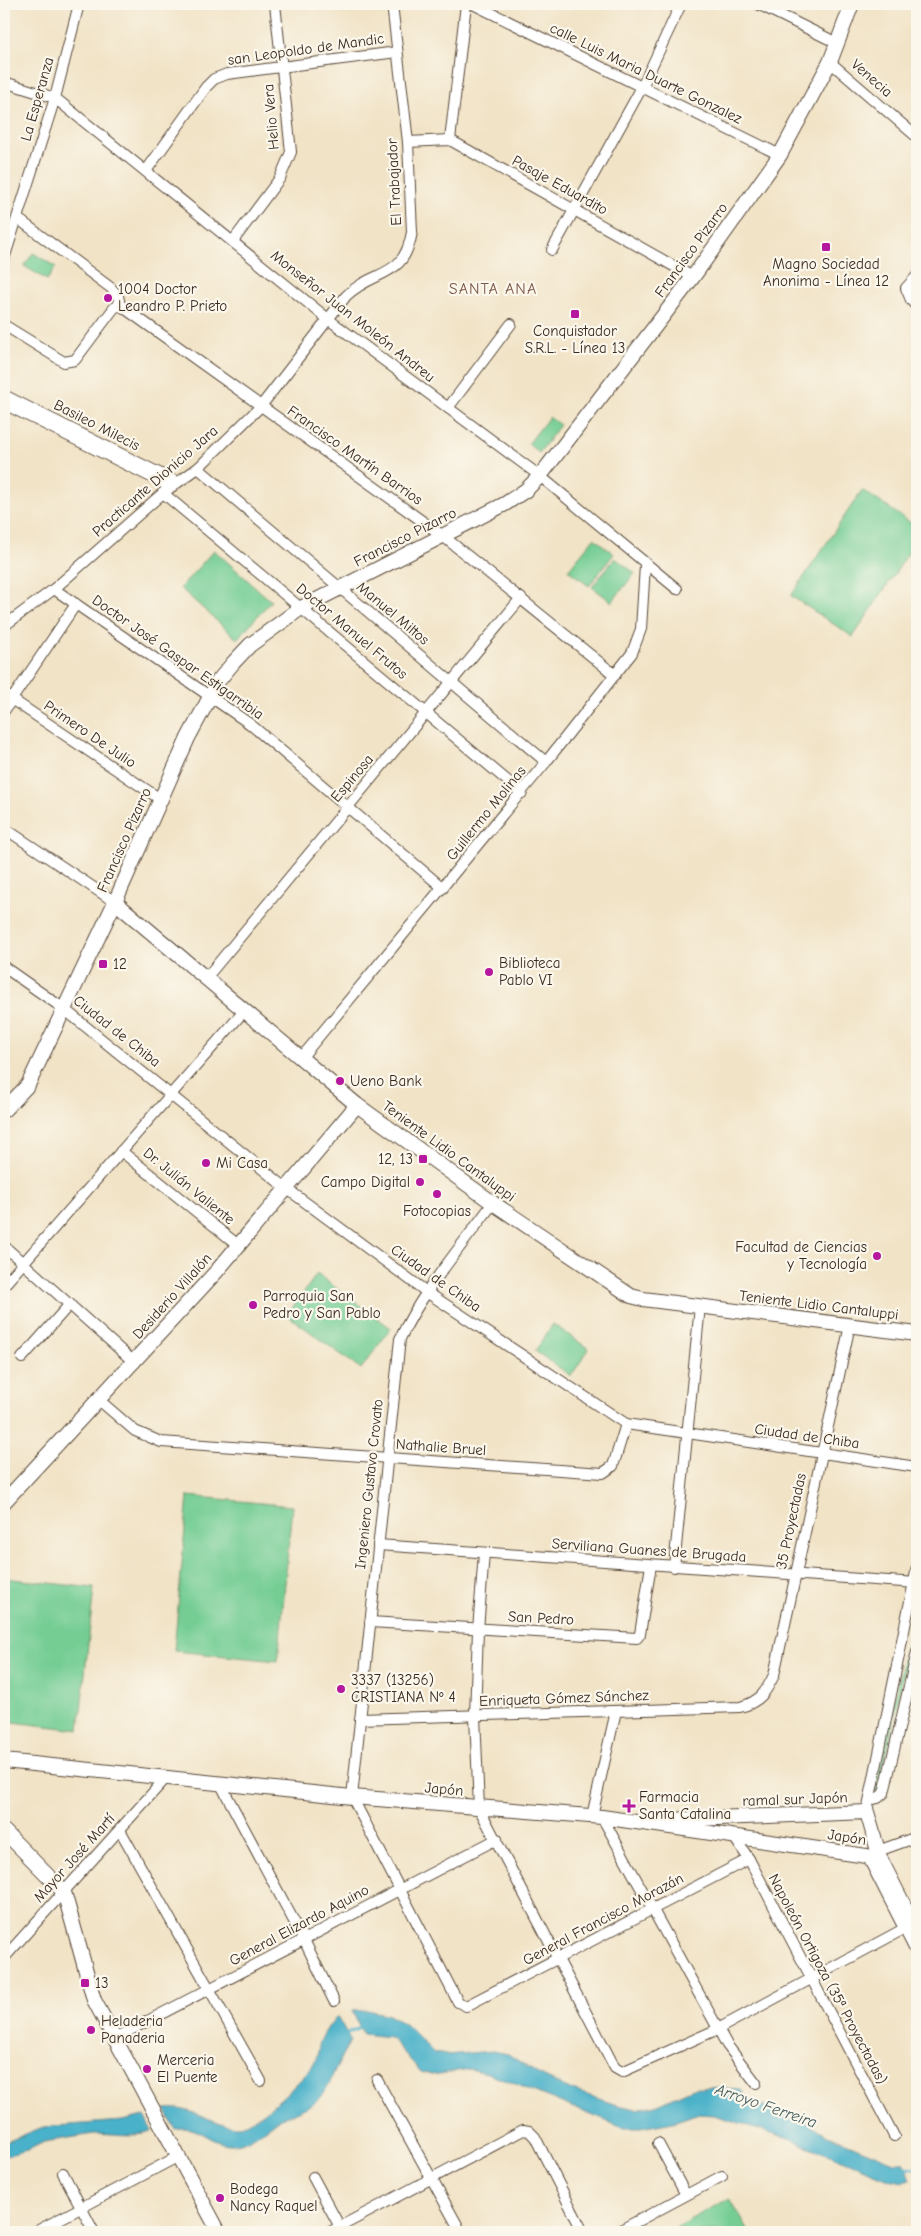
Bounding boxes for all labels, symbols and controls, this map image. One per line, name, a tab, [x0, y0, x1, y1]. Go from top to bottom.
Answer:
street label: calle Luis Maria Duarte Gonzalez	[547, 19, 745, 128]
street label: san Leopoldo de Mandic	[227, 29, 385, 69]
street label: La Esperanza	[16, 55, 58, 143]
street label: Venecia	[848, 55, 896, 101]
street label: Helio Vera	[259, 83, 283, 151]
street label: El Trabajador	[383, 138, 405, 226]
street label: Pasaje Eduardito	[509, 151, 611, 219]
street label: Francisco Pizarro	[651, 199, 731, 301]
marker: Magno Sociedad Anonima - Línea 12	[820, 241, 832, 253]
street label: Monseñor Juan Moleón Andreu	[267, 246, 439, 386]
place label: Magno Sociedad Anonima - Línea 12	[763, 255, 889, 290]
place label: 1004 Doctor Leandro P. Prieto	[118, 280, 227, 315]
district label: SANTA ANA	[449, 280, 537, 298]
marker: 1004 Doctor Leandro P. Prieto	[102, 292, 114, 304]
marker: Conquistador S.R.L. - Línea 13	[569, 308, 581, 320]
place label: Conquistador S.R.L. - Línea 13	[525, 322, 625, 357]
street label: Basileo Milecis	[51, 396, 143, 454]
street label: Francisco Martín Barrios	[284, 401, 426, 509]
street label: Practicante Dionicio Jara	[89, 422, 221, 540]
street label: Francisco Pizarro	[351, 503, 459, 571]
street label: Manuel Miltos	[353, 577, 433, 649]
street label: Doctor Manuel Frutos	[293, 579, 411, 683]
street label: Doctor José Gaspar Estigarribia	[89, 591, 267, 723]
street label: Primero De Julio	[40, 696, 140, 772]
street label: Espinosa	[327, 750, 377, 806]
street label: Guillermo Molinas	[442, 762, 530, 864]
street label: Francisco Pizarro	[93, 785, 155, 895]
place label: Biblioteca Pablo VI	[499, 954, 561, 989]
place label: 12	[113, 955, 127, 973]
marker: 12	[97, 958, 109, 970]
marker: Biblioteca Pablo VI	[483, 966, 495, 978]
street label: Ciudad de Chiba	[70, 991, 164, 1071]
place label: Ueno Bank	[350, 1072, 422, 1090]
marker: Ueno Bank	[334, 1075, 346, 1087]
street label: Teniente Lidio Cantaluppi	[379, 1097, 519, 1205]
street label: Dr. Julián Valiente	[140, 1144, 239, 1229]
place label: 12, 13	[378, 1150, 413, 1168]
marker: 12, 13	[417, 1153, 429, 1165]
place label: Mi Casa	[216, 1154, 268, 1172]
marker: Mi Casa	[200, 1157, 212, 1169]
place label: Campo Digital	[321, 1173, 410, 1191]
marker: Campo Digital	[414, 1176, 426, 1188]
marker: Fotocopias	[431, 1188, 443, 1200]
place label: Fotocopias	[403, 1202, 471, 1220]
place label: Facultad de Ciencias y Tecnología	[735, 1238, 867, 1273]
street label: Ciudad de Chiba	[387, 1240, 485, 1316]
street label: Desiderio Villalón	[129, 1249, 215, 1343]
marker: Facultad de Ciencias y Tecnología	[871, 1250, 883, 1262]
street label: Teniente Lidio Cantaluppi	[738, 1286, 900, 1324]
place label: Parroquia San Pedro y San Pablo	[263, 1287, 381, 1322]
marker: Parroquia San Pedro y San Pablo	[247, 1299, 259, 1311]
street label: Ingeniero Gustavo Crovato	[351, 1398, 387, 1570]
street label: Ciudad de Chiba	[753, 1420, 861, 1452]
street label: Nathalie Bruel	[395, 1435, 487, 1459]
street label: 35 Proyectadas	[772, 1471, 810, 1571]
street label: Serviliana Guanes de Brugada	[551, 1534, 747, 1566]
street label: San Pedro	[507, 1607, 575, 1629]
place label: 3337 (13256) CRISTIANA Nº 4	[351, 1671, 456, 1706]
marker: 3337 (13256) CRISTIANA Nº 4	[335, 1683, 347, 1695]
street label: Enriqueta Gómez Sánchez	[479, 1686, 650, 1710]
street label: Japón	[424, 1778, 464, 1800]
place label: Farmacia Santa Catalina	[639, 1788, 731, 1823]
street label: ramal sur Japón	[742, 1788, 848, 1810]
marker: Farmacia Santa Catalina	[623, 1800, 635, 1812]
street label: Mayor José Martí	[29, 1810, 119, 1906]
street label: Japón	[826, 1825, 868, 1849]
street label: General Francisco Morazán	[520, 1869, 686, 1969]
street label: Napoleón Ortigoza (35ª Proyectadas)	[765, 1871, 891, 2087]
street label: General Elizardo Aquino	[226, 1881, 372, 1969]
place label: 13	[95, 1974, 109, 1992]
marker: 13	[79, 1977, 91, 1989]
place label: Heladeria Panaderia	[101, 2012, 165, 2047]
marker: Heladeria Panaderia	[85, 2024, 97, 2036]
place label: Merceria El Puente	[157, 2051, 218, 2086]
marker: Merceria El Puente	[141, 2063, 153, 2075]
water label: Arroyo Ferreira	[712, 2080, 819, 2132]
place label: Bodega Nancy Raquel	[230, 2180, 318, 2215]
marker: Bodega Nancy Raquel	[214, 2192, 226, 2204]

